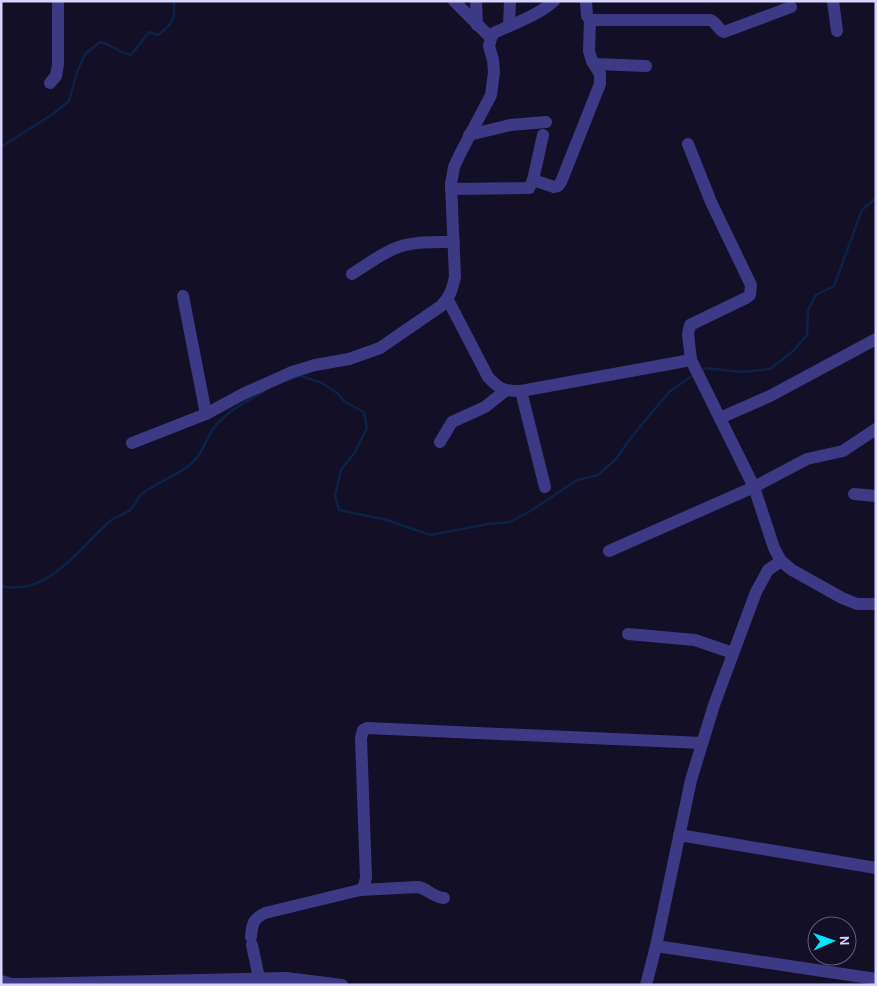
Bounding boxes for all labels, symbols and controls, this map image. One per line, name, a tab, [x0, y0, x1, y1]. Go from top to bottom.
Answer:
north arrow	[807, 916, 857, 966]
text: N	[836, 935, 853, 946]

